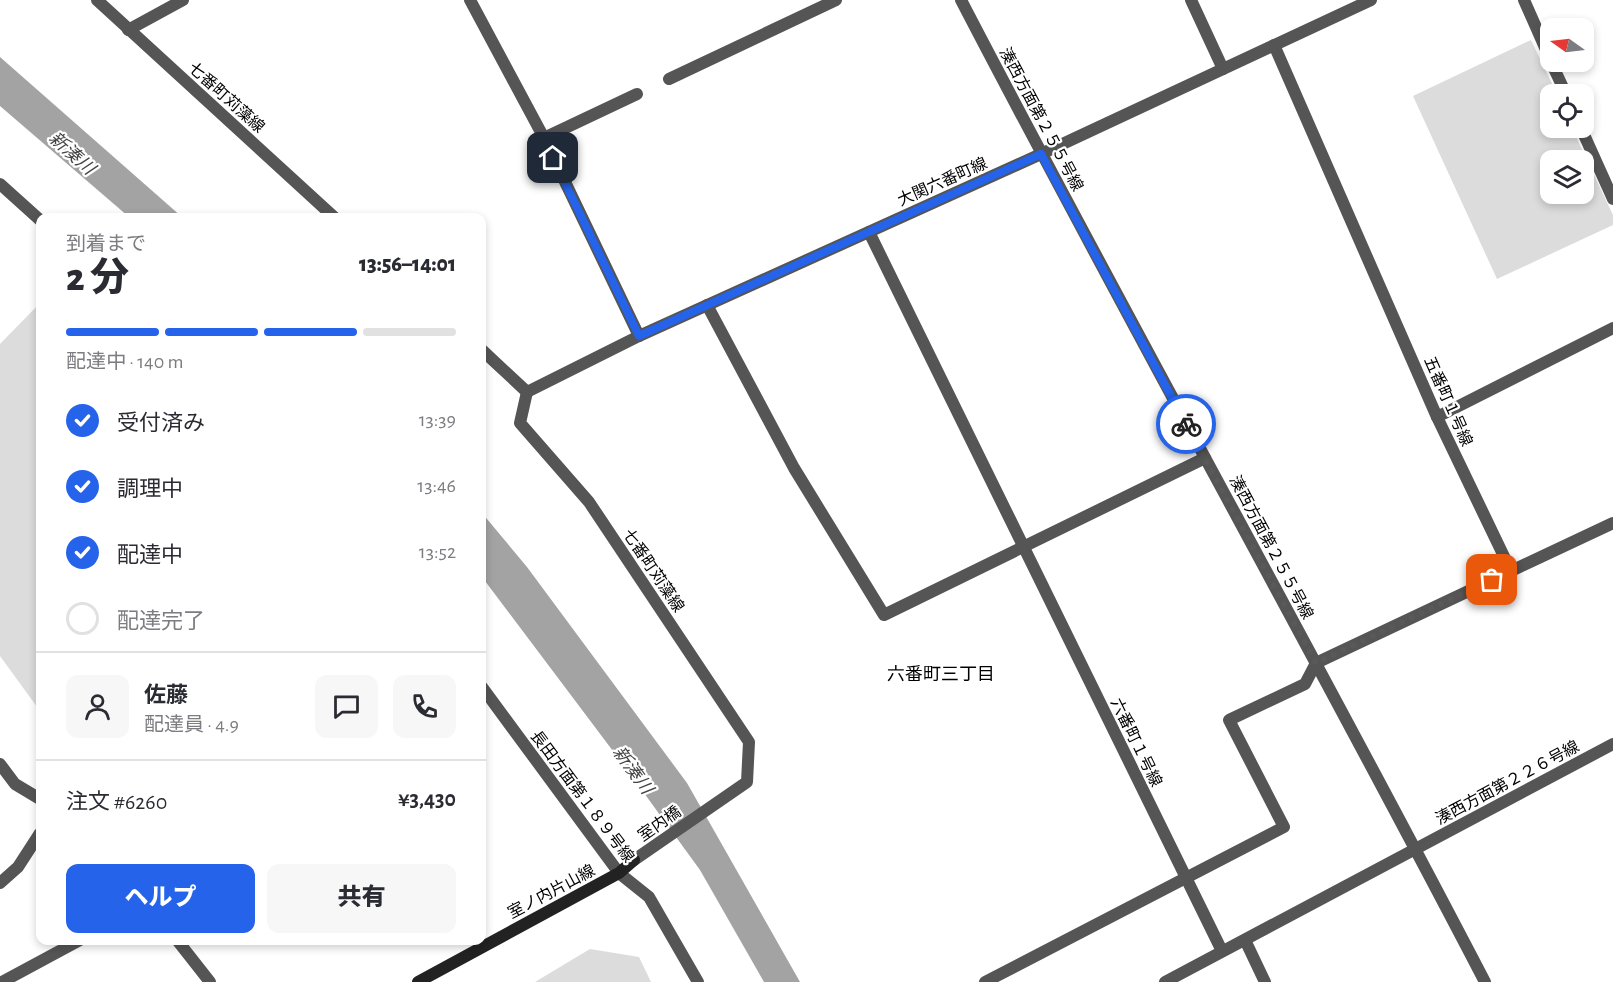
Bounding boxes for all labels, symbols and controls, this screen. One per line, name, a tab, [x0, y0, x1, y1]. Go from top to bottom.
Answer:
north arrow	[1540, 18, 1594, 72]
map controls	[1540, 18, 1594, 204]
street label: 湊西方面第２５５号線	[996, 45, 1087, 194]
street label: 七番町苅藻線	[185, 59, 268, 136]
button: locate	[1540, 84, 1594, 138]
water label: 新湊川	[45, 128, 100, 180]
pin	[527, 132, 578, 183]
icon: home	[536, 141, 569, 174]
button: layers	[1540, 150, 1594, 204]
street label: 大関六番町線	[895, 154, 990, 209]
text: 到着まで	[66, 234, 146, 254]
text: 13:56–14:01	[359, 253, 456, 275]
text: 2 分	[66, 259, 129, 298]
text: 配達中 · 140 m	[66, 352, 184, 372]
street label: 五番町１号線	[1421, 354, 1476, 449]
courier	[1156, 394, 1216, 454]
icon: check	[66, 404, 99, 437]
icon: bike	[1170, 408, 1203, 441]
text: 13:39	[419, 410, 456, 430]
text: 受付済み	[117, 412, 205, 434]
icon: check	[66, 470, 99, 503]
street label: 湊西方面第２５５号線	[1226, 473, 1317, 622]
text: 13:46	[417, 476, 456, 496]
text: 調理中	[117, 478, 183, 500]
street label: 七番町苅藻線	[620, 526, 687, 615]
icon: check	[66, 536, 99, 569]
text: 13:52	[419, 542, 456, 562]
text: 配達中	[117, 544, 183, 566]
pin	[1466, 554, 1517, 605]
icon: bag	[1475, 563, 1508, 596]
text: 配達完了	[117, 610, 205, 632]
district label: 六番町三丁目	[887, 665, 995, 684]
button: person	[66, 675, 129, 738]
button: chat	[315, 675, 378, 738]
button: phone	[393, 675, 456, 738]
text: 佐藤	[144, 684, 188, 706]
street label: 六番町１号線	[1108, 695, 1165, 789]
text: 配達員 · 4.9	[144, 715, 239, 735]
street label: 長田方面第１８９号線	[528, 727, 638, 865]
street label: 湊西方面第２２６号線	[1433, 737, 1582, 828]
water label: 新湊川	[609, 742, 658, 799]
text: ¥3,430	[398, 788, 456, 810]
text: 注文 #6260	[66, 791, 167, 813]
street label: 室内橋	[635, 803, 684, 844]
street label: 室ノ内片山線	[505, 861, 598, 921]
button: ヘルプ	[66, 864, 255, 933]
button: 共有	[267, 864, 456, 933]

